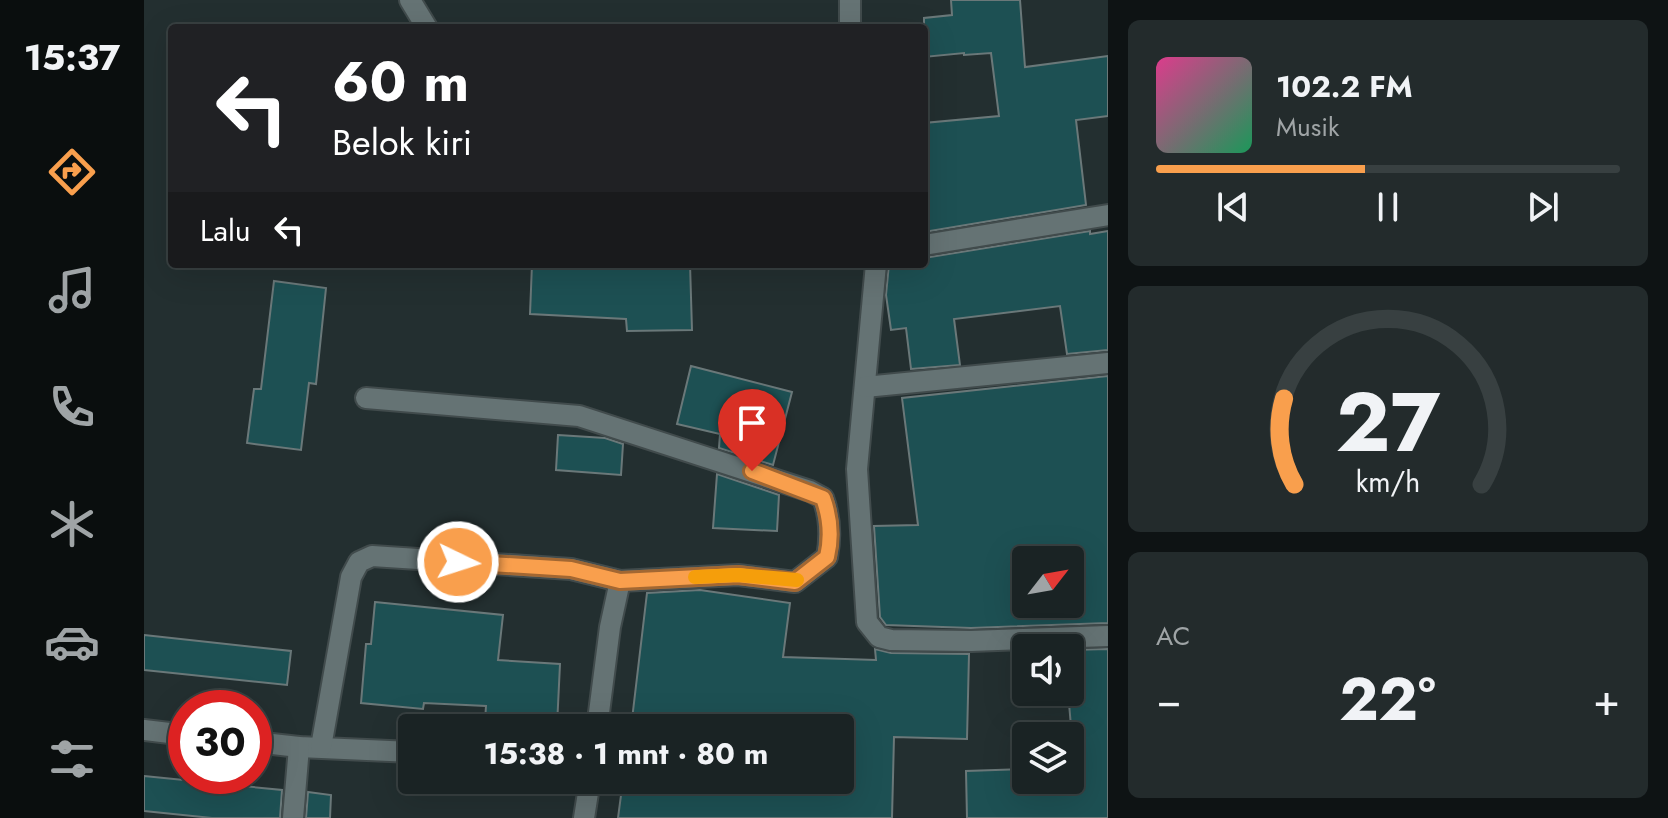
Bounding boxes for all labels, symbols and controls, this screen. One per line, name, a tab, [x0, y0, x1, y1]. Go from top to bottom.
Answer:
text: 15:37	[24, 31, 120, 83]
text: 60 m	[332, 41, 469, 122]
icon: left	[200, 56, 304, 160]
text: 102.2 FM	[1276, 65, 1412, 108]
text: Musik	[1276, 108, 1339, 146]
text: Belok kiri	[332, 116, 472, 168]
icon: directions	[44, 144, 100, 200]
icon: previous	[1211, 185, 1255, 229]
icon: pause	[1366, 185, 1410, 229]
icon: next	[1521, 185, 1565, 229]
icon: left	[267, 208, 311, 252]
text: Lalu	[200, 209, 251, 252]
icon: music	[44, 262, 100, 318]
text: 27	[1336, 362, 1440, 482]
icon: phone	[44, 379, 100, 435]
pin	[718, 389, 786, 471]
icon: arrive	[730, 401, 774, 445]
text: km/h	[1356, 461, 1420, 503]
icon: climate	[44, 496, 100, 552]
position arrow	[416, 520, 500, 604]
north arrow	[1012, 546, 1084, 618]
map controls	[1012, 546, 1084, 794]
icon: car	[44, 614, 100, 670]
text: AC	[1156, 617, 1190, 655]
button: sound	[1012, 634, 1084, 706]
text: 22°	[1339, 656, 1436, 743]
text: −	[1156, 668, 1182, 732]
text: +	[1593, 668, 1620, 732]
speed limit sign: 30	[168, 690, 272, 794]
button: layers	[1012, 722, 1084, 794]
icon: filters	[44, 731, 100, 787]
text: 15:38 · 1 mnt · 80 m	[484, 732, 768, 775]

